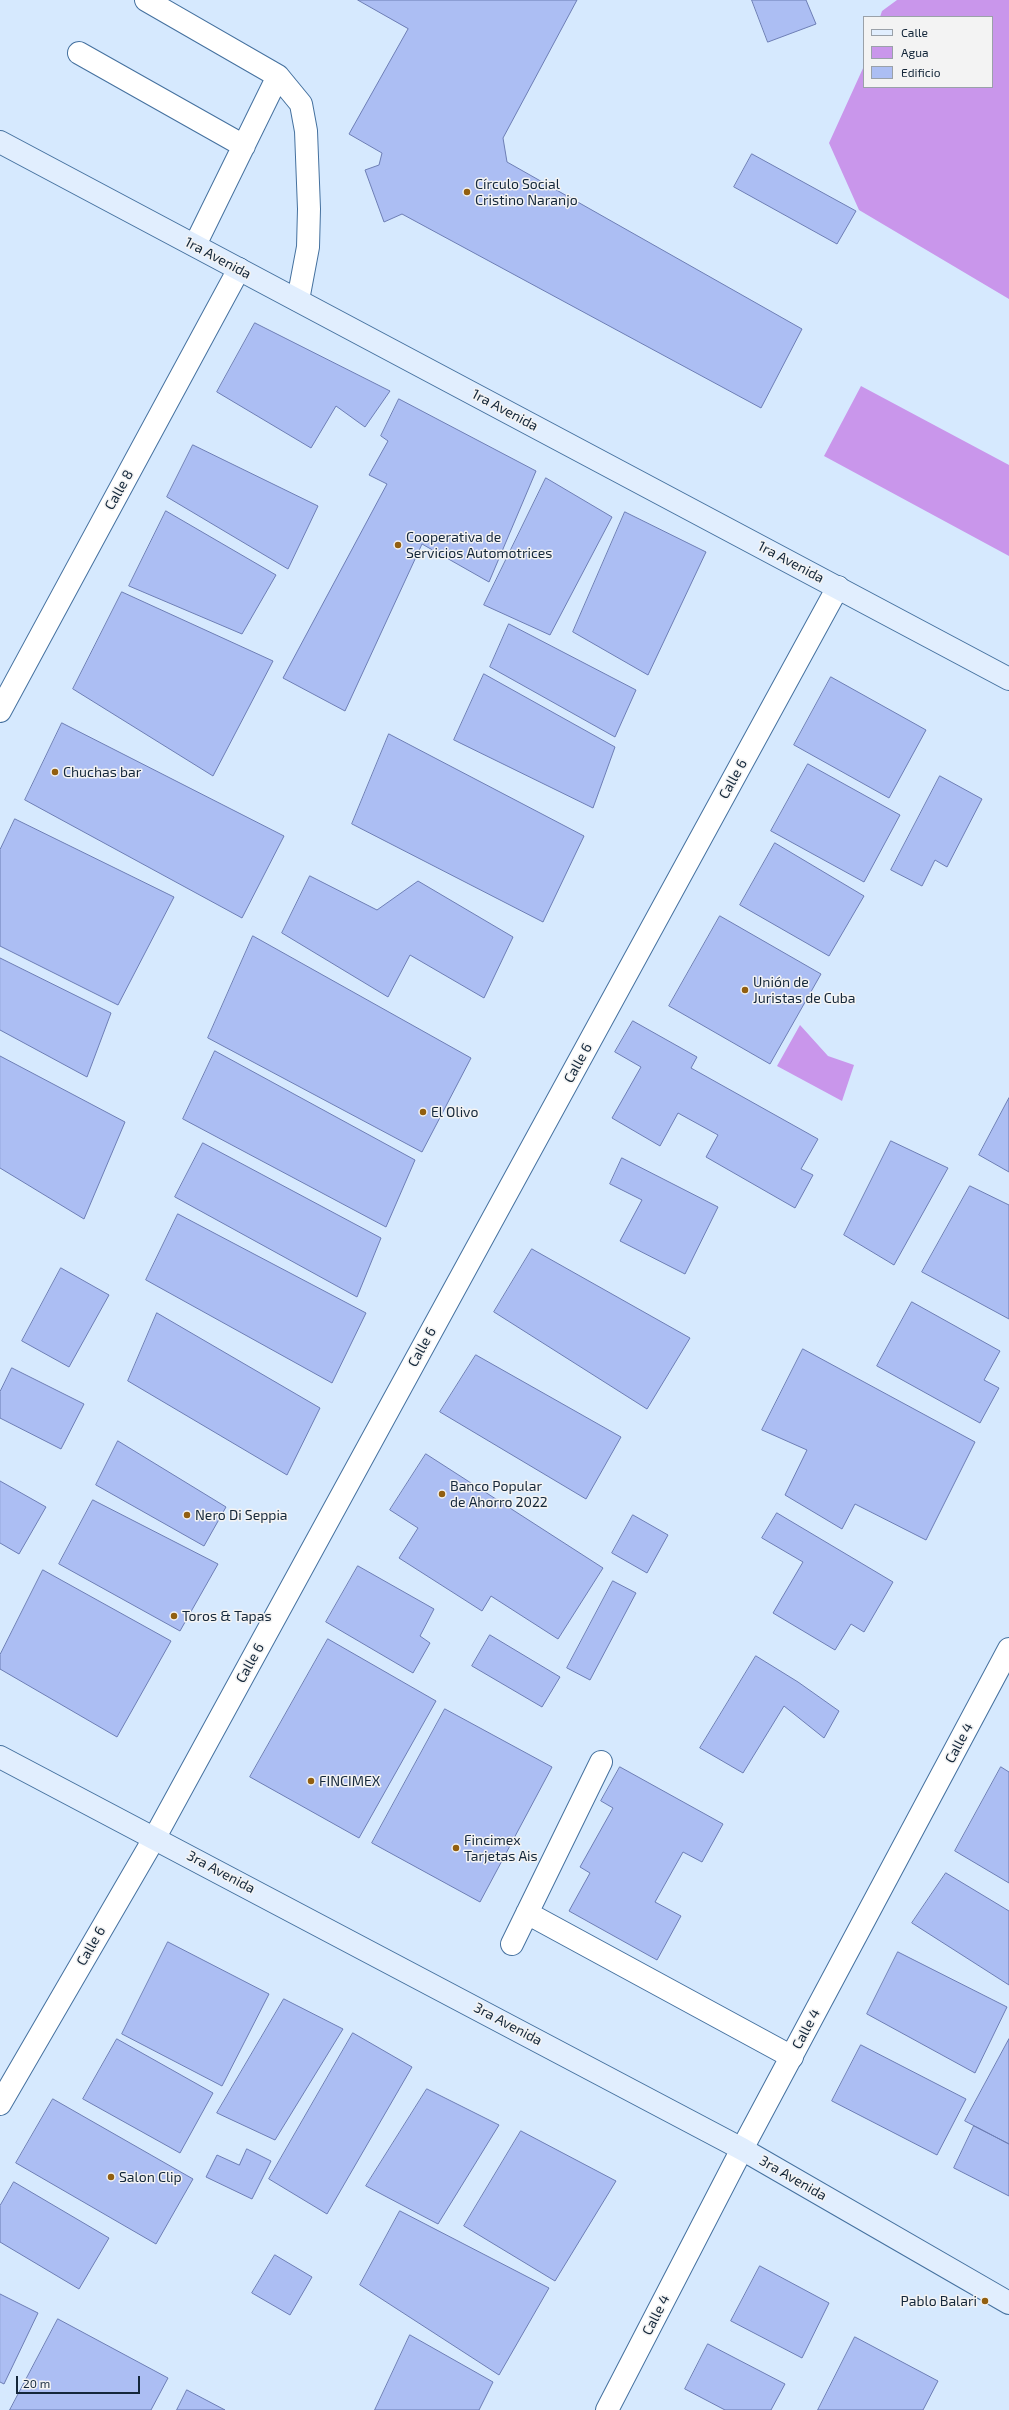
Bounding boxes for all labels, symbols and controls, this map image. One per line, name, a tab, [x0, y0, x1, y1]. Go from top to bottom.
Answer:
legend	[863, 16, 993, 88]
text: Calle	[901, 25, 928, 39]
text: Agua	[901, 45, 929, 59]
text: Edificio	[901, 65, 941, 79]
place label: Círculo Social Cristino Naranjo	[475, 176, 578, 208]
marker: Círculo Social Cristino Naranjo	[462, 187, 472, 197]
street label: 1ra Avenida	[182, 234, 254, 282]
street label: 1ra Avenida	[469, 386, 541, 434]
street label: Calle 8	[101, 467, 137, 513]
place label: Cooperativa de Servicios Automotrices	[406, 529, 552, 562]
street label: 1ra Avenida	[755, 538, 827, 586]
marker: Cooperativa de Servicios Automotrices	[393, 540, 403, 550]
street label: Calle 6	[715, 756, 751, 802]
place label: Chuchas bar	[63, 764, 141, 780]
marker: Chuchas bar	[50, 767, 60, 777]
place label: Unión de Juristas de Cuba	[753, 974, 855, 1006]
marker: Unión de Juristas de Cuba	[740, 985, 750, 995]
street label: Calle 6	[560, 1040, 596, 1086]
place label: El Olivo	[431, 1104, 478, 1120]
marker: El Olivo	[418, 1107, 428, 1117]
street label: Calle 6	[404, 1324, 440, 1370]
place label: Banco Popular de Ahorro 2022	[450, 1478, 548, 1510]
marker: Banco Popular de Ahorro 2022	[437, 1489, 447, 1499]
place label: Nero Di Seppia	[195, 1507, 288, 1523]
marker: Nero Di Seppia	[182, 1510, 192, 1520]
place label: Toros & Tapas	[182, 1608, 271, 1624]
marker: Toros & Tapas	[169, 1611, 179, 1621]
street label: Calle 6	[232, 1640, 268, 1686]
street label: Calle 4	[941, 1720, 977, 1766]
place label: FINCIMEX	[319, 1773, 380, 1789]
marker: FINCIMEX	[306, 1776, 316, 1786]
place label: Fincimex Tarjetas Ais	[464, 1832, 538, 1864]
marker: Fincimex Tarjetas Ais	[451, 1843, 461, 1853]
street label: 3ra Avenida	[184, 1847, 258, 1897]
street label: Calle 6	[73, 1923, 109, 1969]
street label: 3ra Avenida	[471, 1999, 545, 2049]
street label: Calle 4	[788, 2006, 824, 2052]
street label: 3ra Avenida	[756, 2152, 830, 2204]
place label: Salon Clip	[119, 2169, 182, 2185]
marker: Salon Clip	[106, 2172, 116, 2182]
street label: Calle 4	[639, 2292, 673, 2338]
place label: Pablo Balari	[901, 2293, 977, 2309]
marker: Pablo Balari	[980, 2296, 990, 2306]
scale bar	[18, 2368, 142, 2394]
text: 20 m	[23, 2376, 50, 2390]

